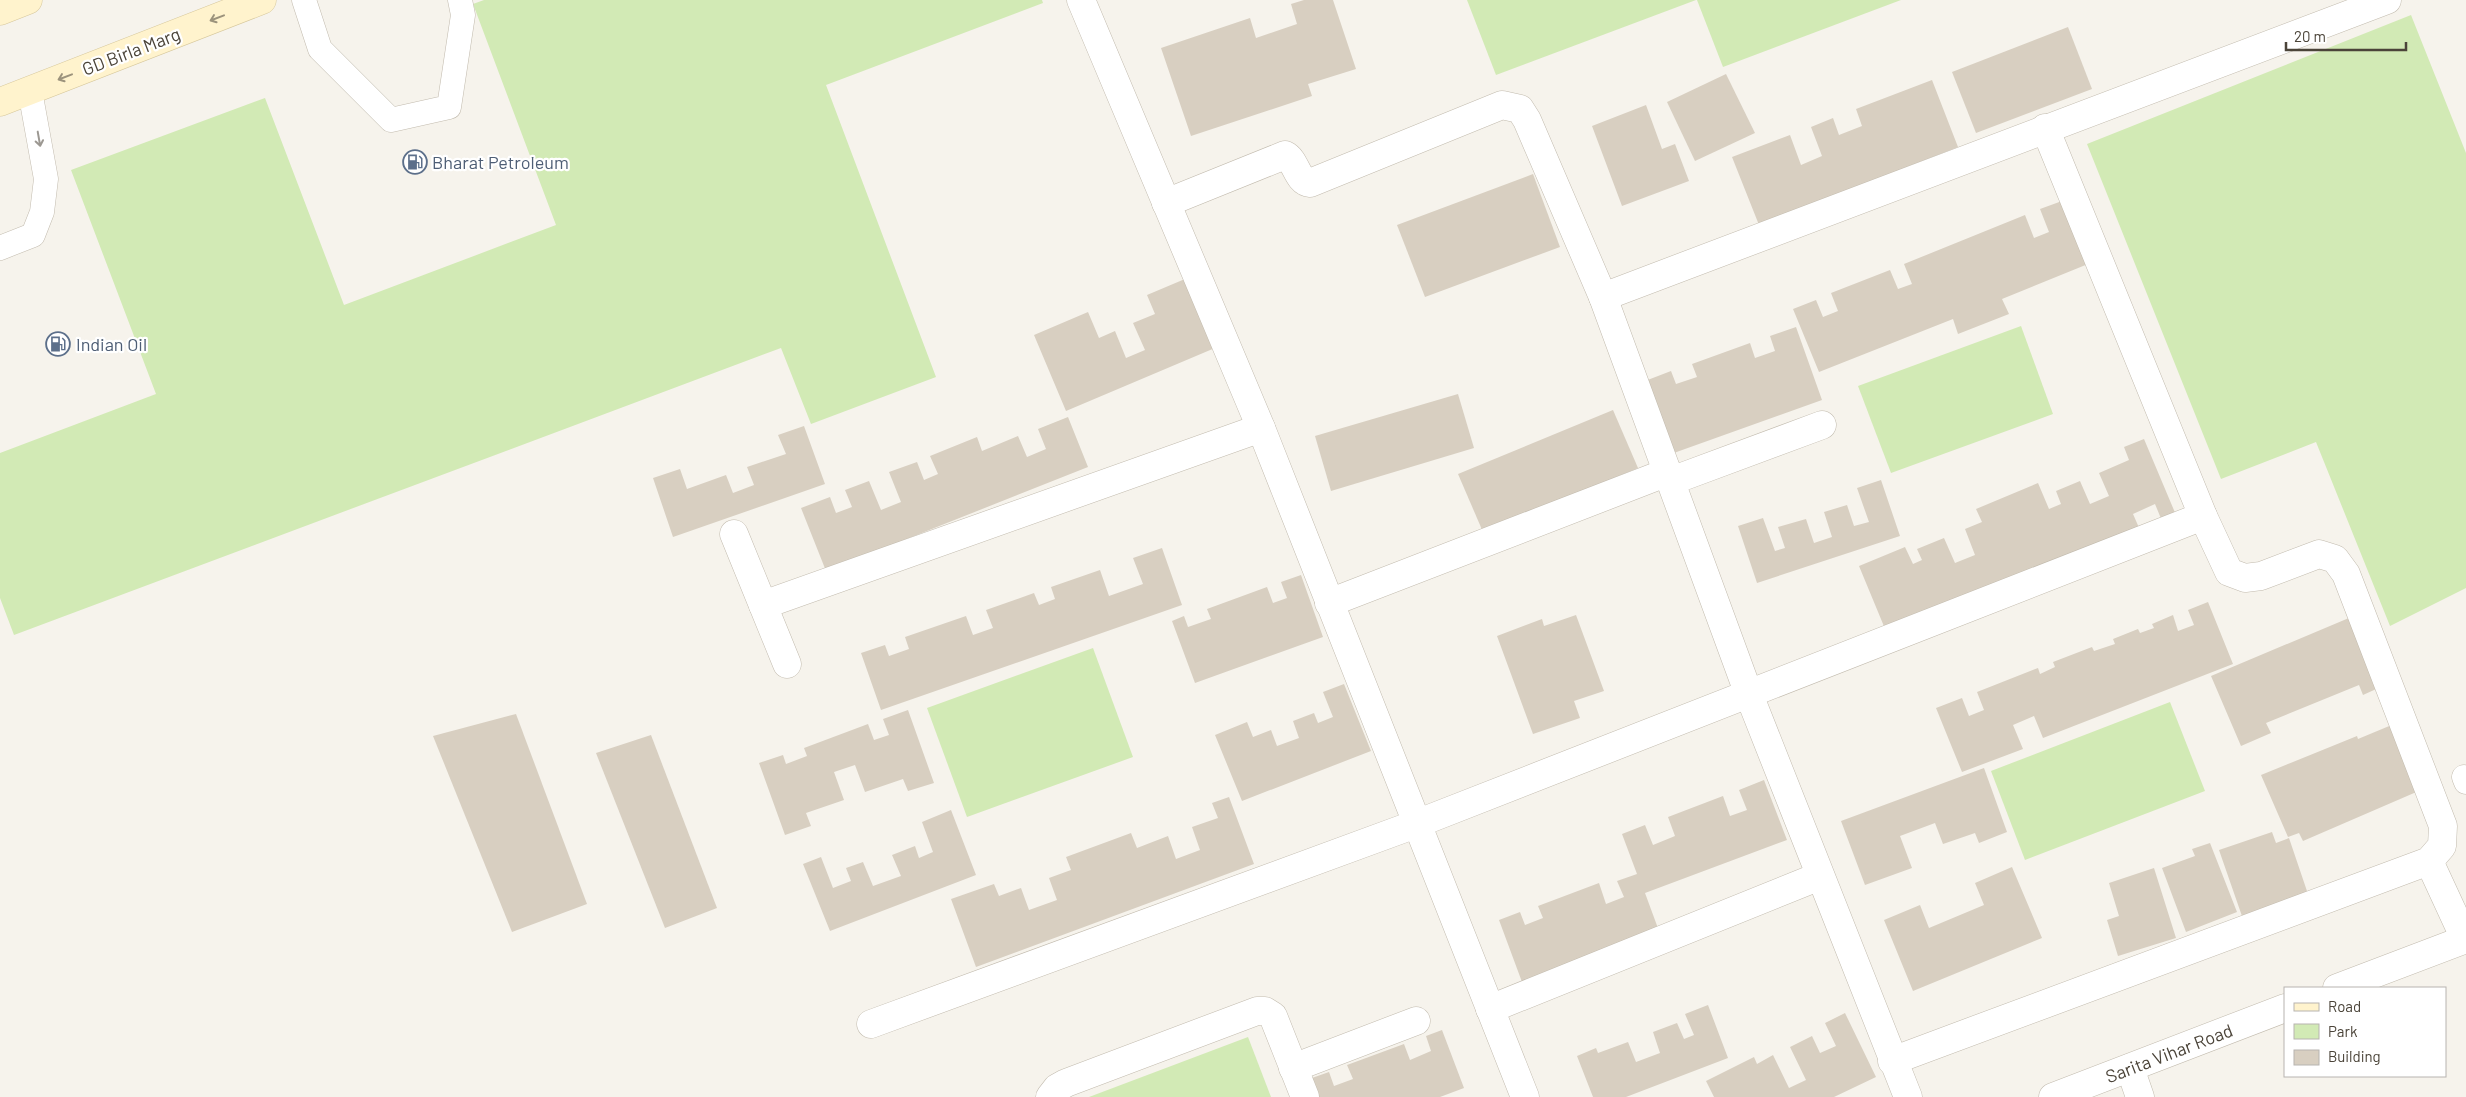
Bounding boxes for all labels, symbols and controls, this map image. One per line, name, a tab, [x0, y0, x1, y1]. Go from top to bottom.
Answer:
one-way arrow	[210, 14, 225, 23]
scale bar	[2286, 20, 2406, 52]
street label: GD Birla Marg	[79, 22, 183, 80]
text: 20 m	[2294, 27, 2326, 45]
one-way arrow	[58, 73, 73, 82]
one-way arrow	[34, 130, 44, 146]
fuel station icon: Bharat Petroleum	[402, 149, 428, 175]
place label: Bharat Petroleum	[432, 151, 569, 173]
fuel station icon: Indian Oil	[45, 331, 71, 357]
place label: Indian Oil	[76, 333, 147, 355]
legend	[2284, 987, 2446, 1077]
text: Road	[2328, 997, 2361, 1015]
street label: Sarita Vihar Road	[2102, 1019, 2236, 1087]
text: Park	[2328, 1022, 2358, 1040]
text: Building	[2328, 1047, 2381, 1065]

